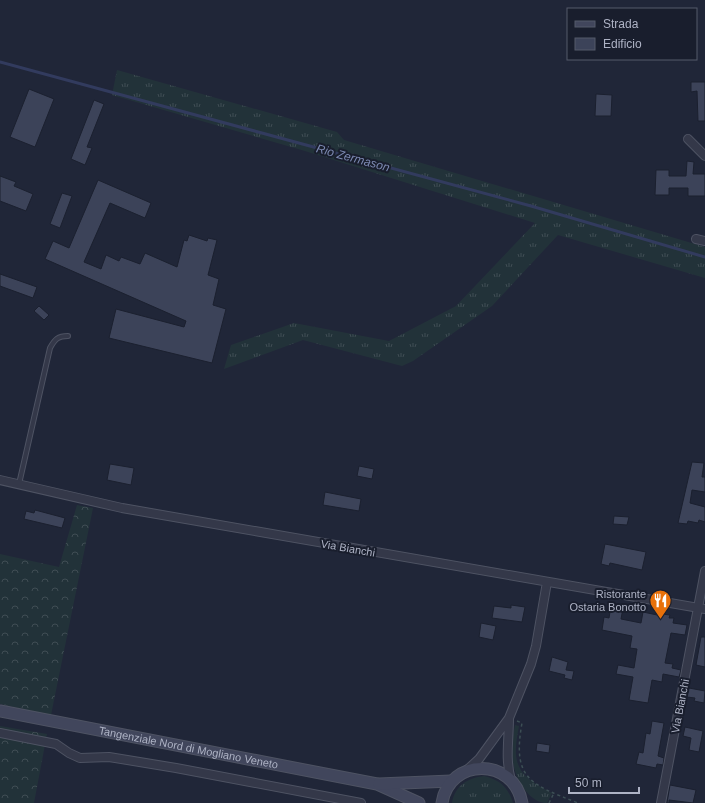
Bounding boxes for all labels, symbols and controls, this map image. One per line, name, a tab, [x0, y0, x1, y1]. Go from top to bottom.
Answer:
legend	[567, 8, 697, 60]
text: Strada	[603, 17, 639, 31]
text: Edificio	[603, 37, 642, 51]
water label: Rio Zermason	[315, 141, 392, 175]
street label: Via Bianchi	[320, 537, 376, 559]
restaurant icon: Ristorante Ostaria Bonotto	[648, 587, 674, 620]
place label: Ristorante Ostaria Bonotto	[570, 588, 646, 613]
street label: Via Bianchi	[669, 678, 691, 734]
street label: Tangenziale Nord di Mogliano Veneto	[98, 724, 279, 771]
scale bar	[569, 769, 639, 795]
text: 50 m	[575, 776, 602, 790]

